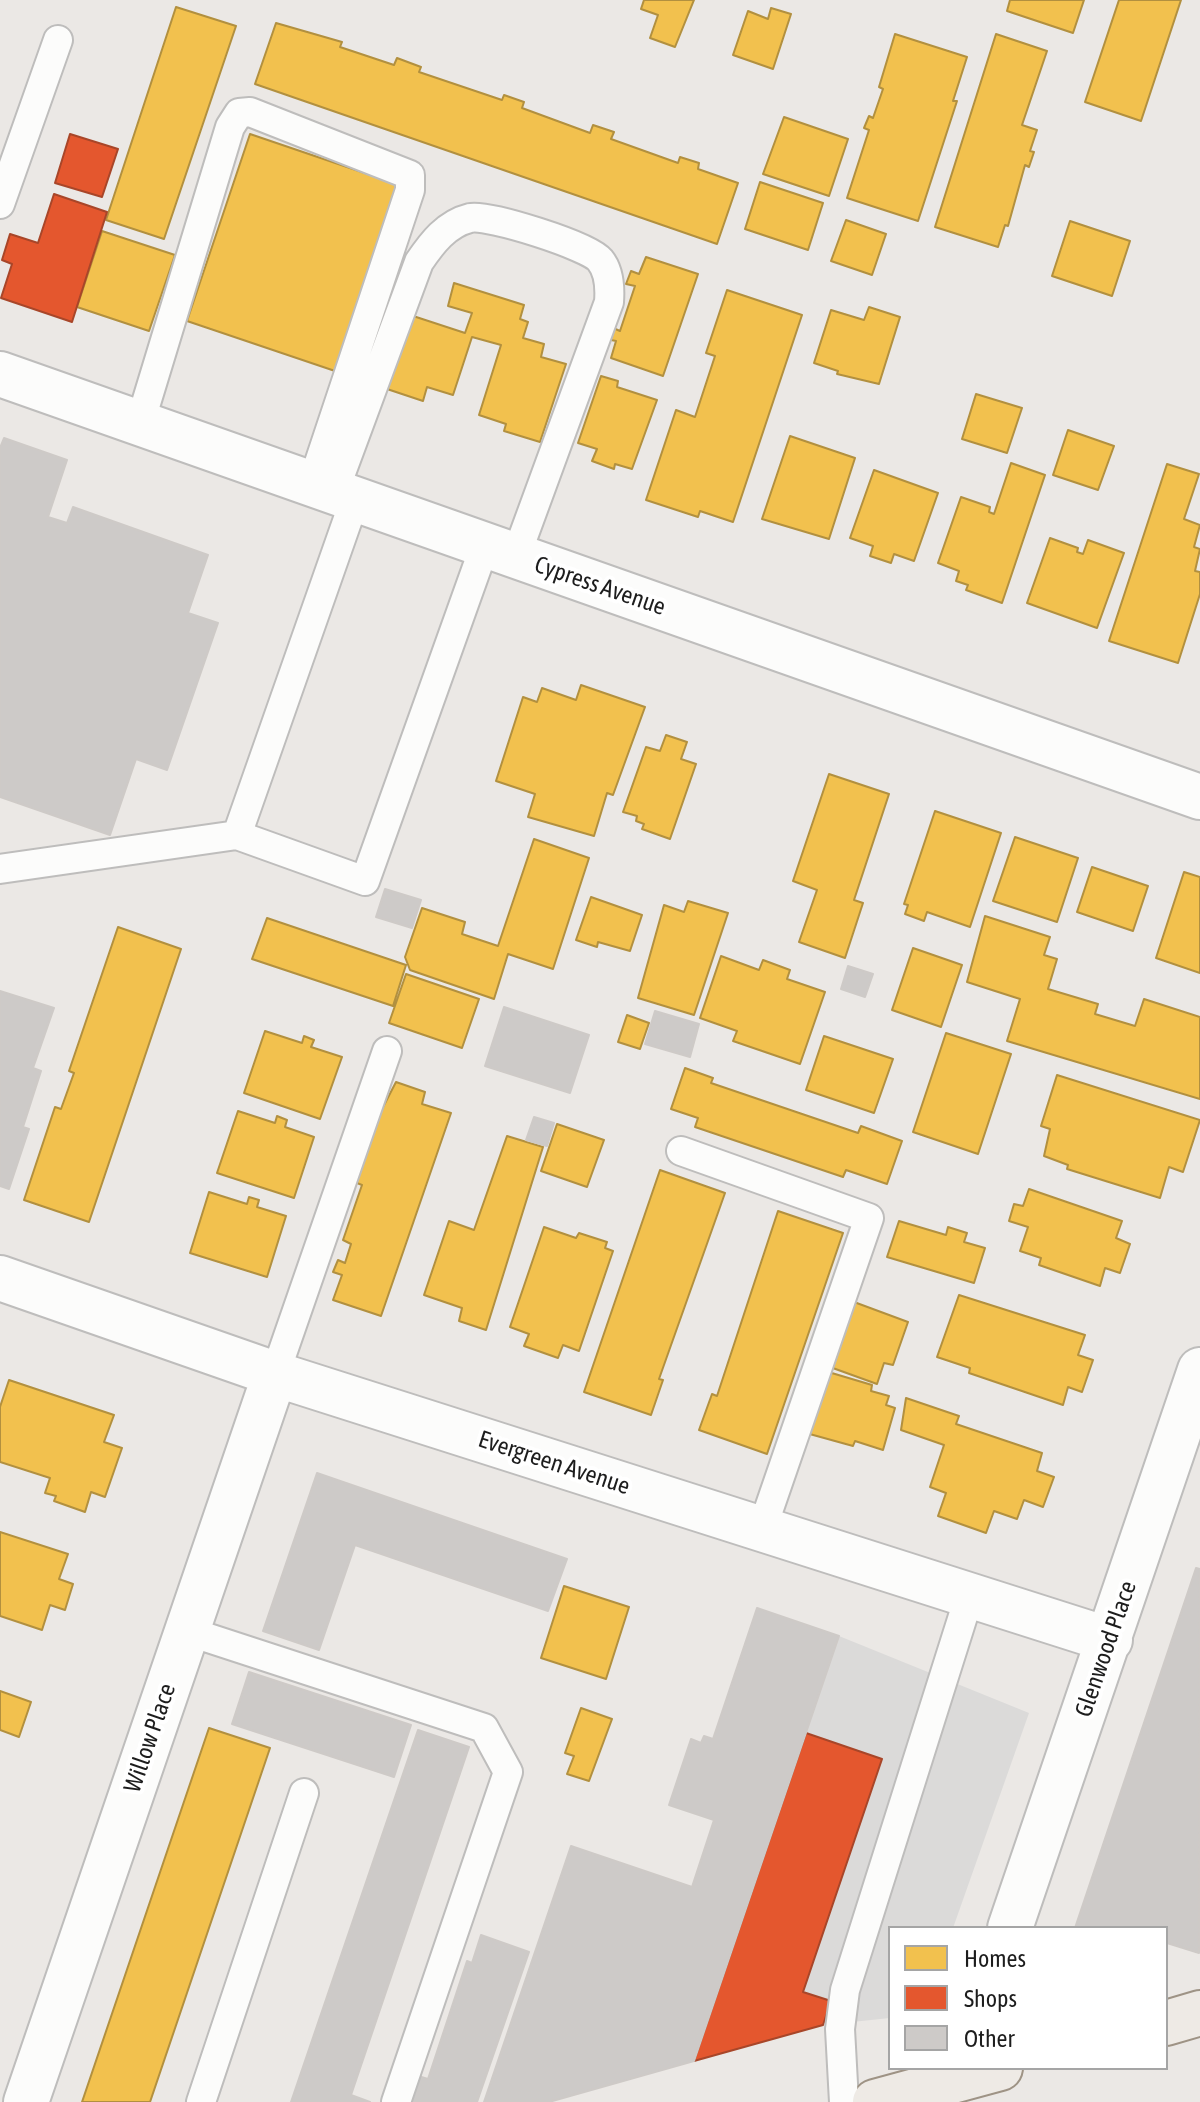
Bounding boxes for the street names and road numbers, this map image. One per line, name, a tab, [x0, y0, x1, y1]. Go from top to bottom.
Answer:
street label: Cypress Avenue	[531, 550, 669, 622]
street label: Evergreen Avenue	[475, 1425, 633, 1501]
street label: Glenwood Place	[1069, 1577, 1143, 1721]
street label: Willow Place	[118, 1680, 182, 1796]

